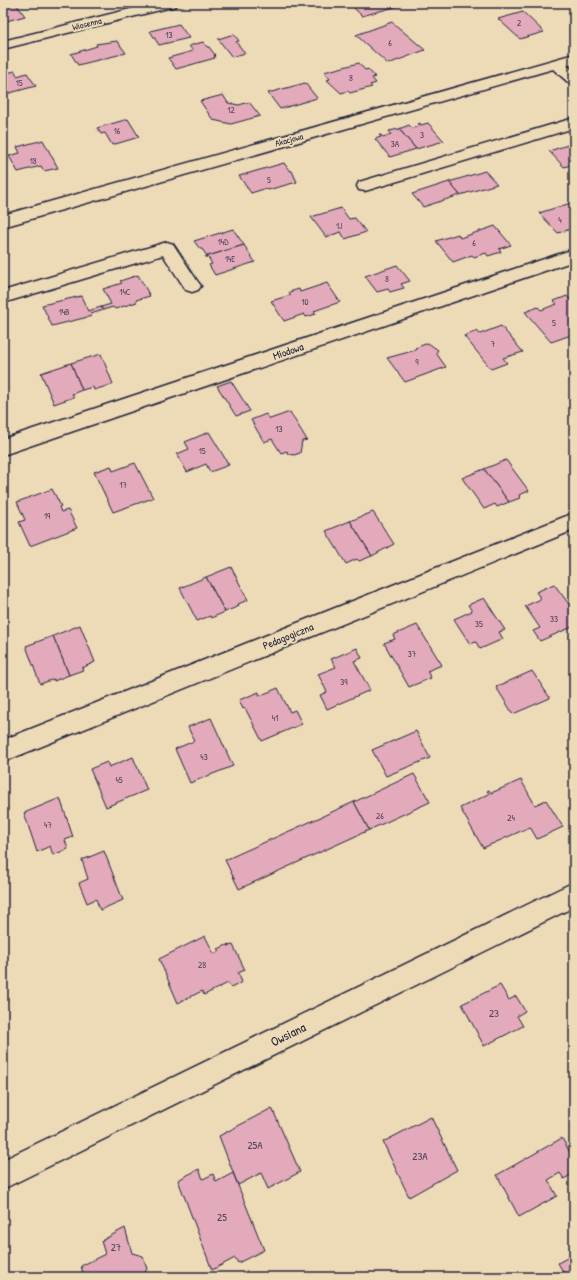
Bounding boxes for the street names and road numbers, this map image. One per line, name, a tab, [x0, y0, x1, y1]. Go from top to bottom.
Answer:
street label: Wiosenna	[71, 14, 103, 33]
street label: Akacjowa	[274, 130, 305, 150]
street label: Miodowa	[271, 339, 306, 363]
street label: Pedagogiczna	[261, 619, 316, 652]
street label: Owsiana	[267, 1018, 309, 1050]

